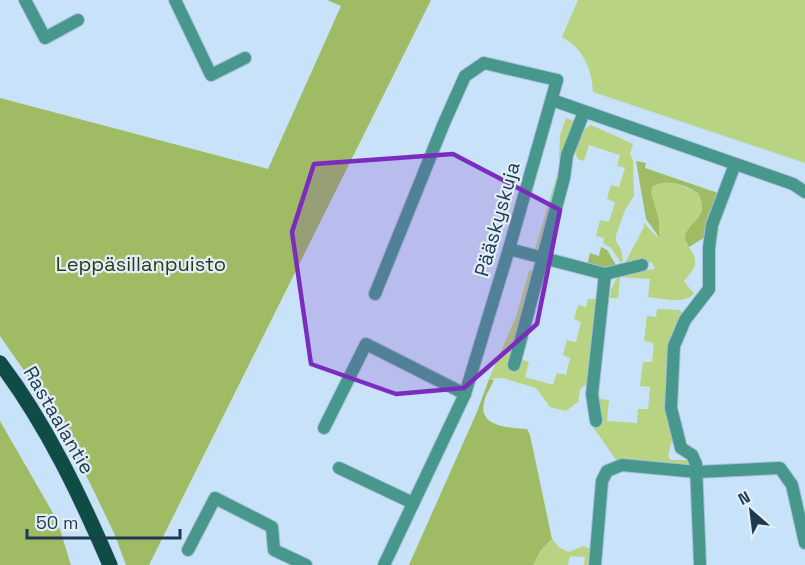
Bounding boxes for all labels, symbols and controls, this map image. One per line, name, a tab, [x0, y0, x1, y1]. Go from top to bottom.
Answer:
street label: Pääskyskuja	[468, 159, 526, 279]
park label: Leppäsillanpuisto	[56, 251, 226, 277]
street label: Rastaalantie	[18, 361, 100, 479]
north arrow	[721, 481, 781, 541]
text: N	[735, 486, 754, 510]
scale bar	[27, 502, 180, 540]
text: 50 m	[36, 511, 78, 534]

